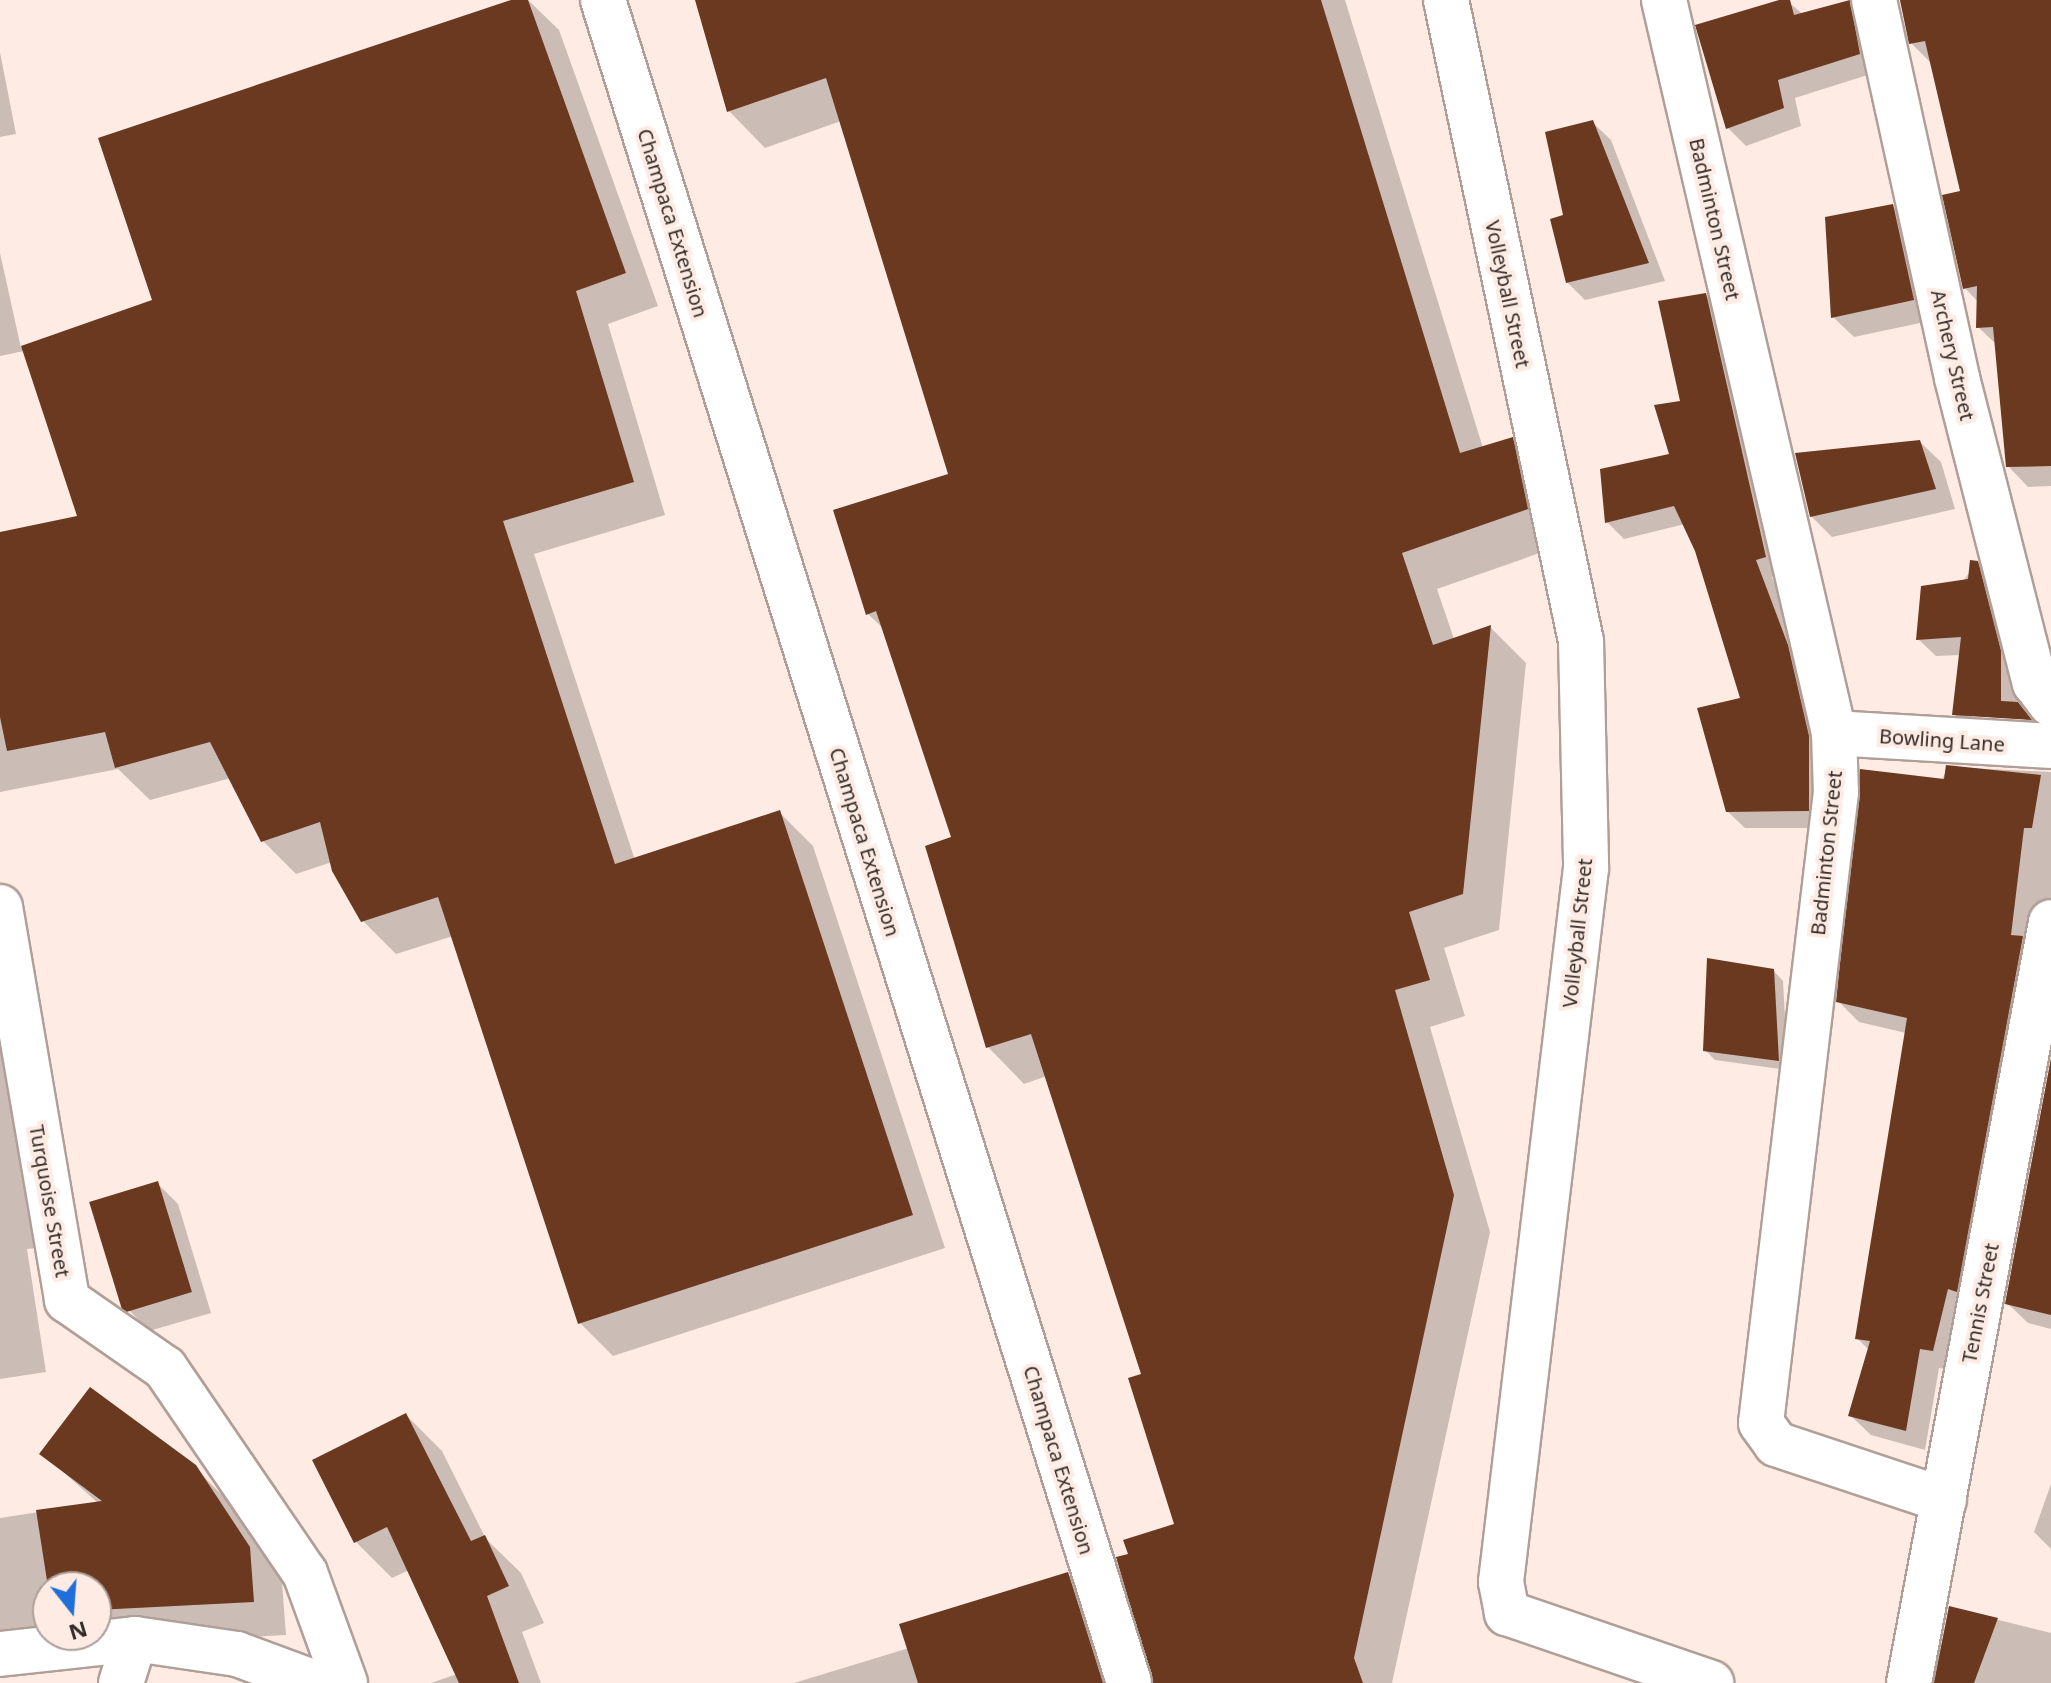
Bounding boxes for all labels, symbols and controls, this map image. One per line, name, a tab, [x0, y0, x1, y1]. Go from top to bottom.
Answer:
street label: Champaca Extension	[633, 126, 713, 320]
street label: Badminton Street	[1685, 136, 1745, 302]
street label: Volleyball Street	[1481, 218, 1535, 370]
street label: Archery Street	[1926, 287, 1980, 423]
street label: Bowling Lane	[1878, 724, 2006, 756]
street label: Champaca Extension	[825, 745, 905, 939]
street label: Badminton Street	[1805, 769, 1847, 937]
street label: Volleyball Street	[1557, 857, 1597, 1009]
street label: Turquoise Street	[25, 1123, 75, 1279]
street label: Tennis Street	[1957, 1241, 2003, 1365]
street label: Champaca Extension	[1019, 1363, 1099, 1557]
north arrow	[32, 1571, 112, 1651]
text: N	[65, 1615, 91, 1649]

